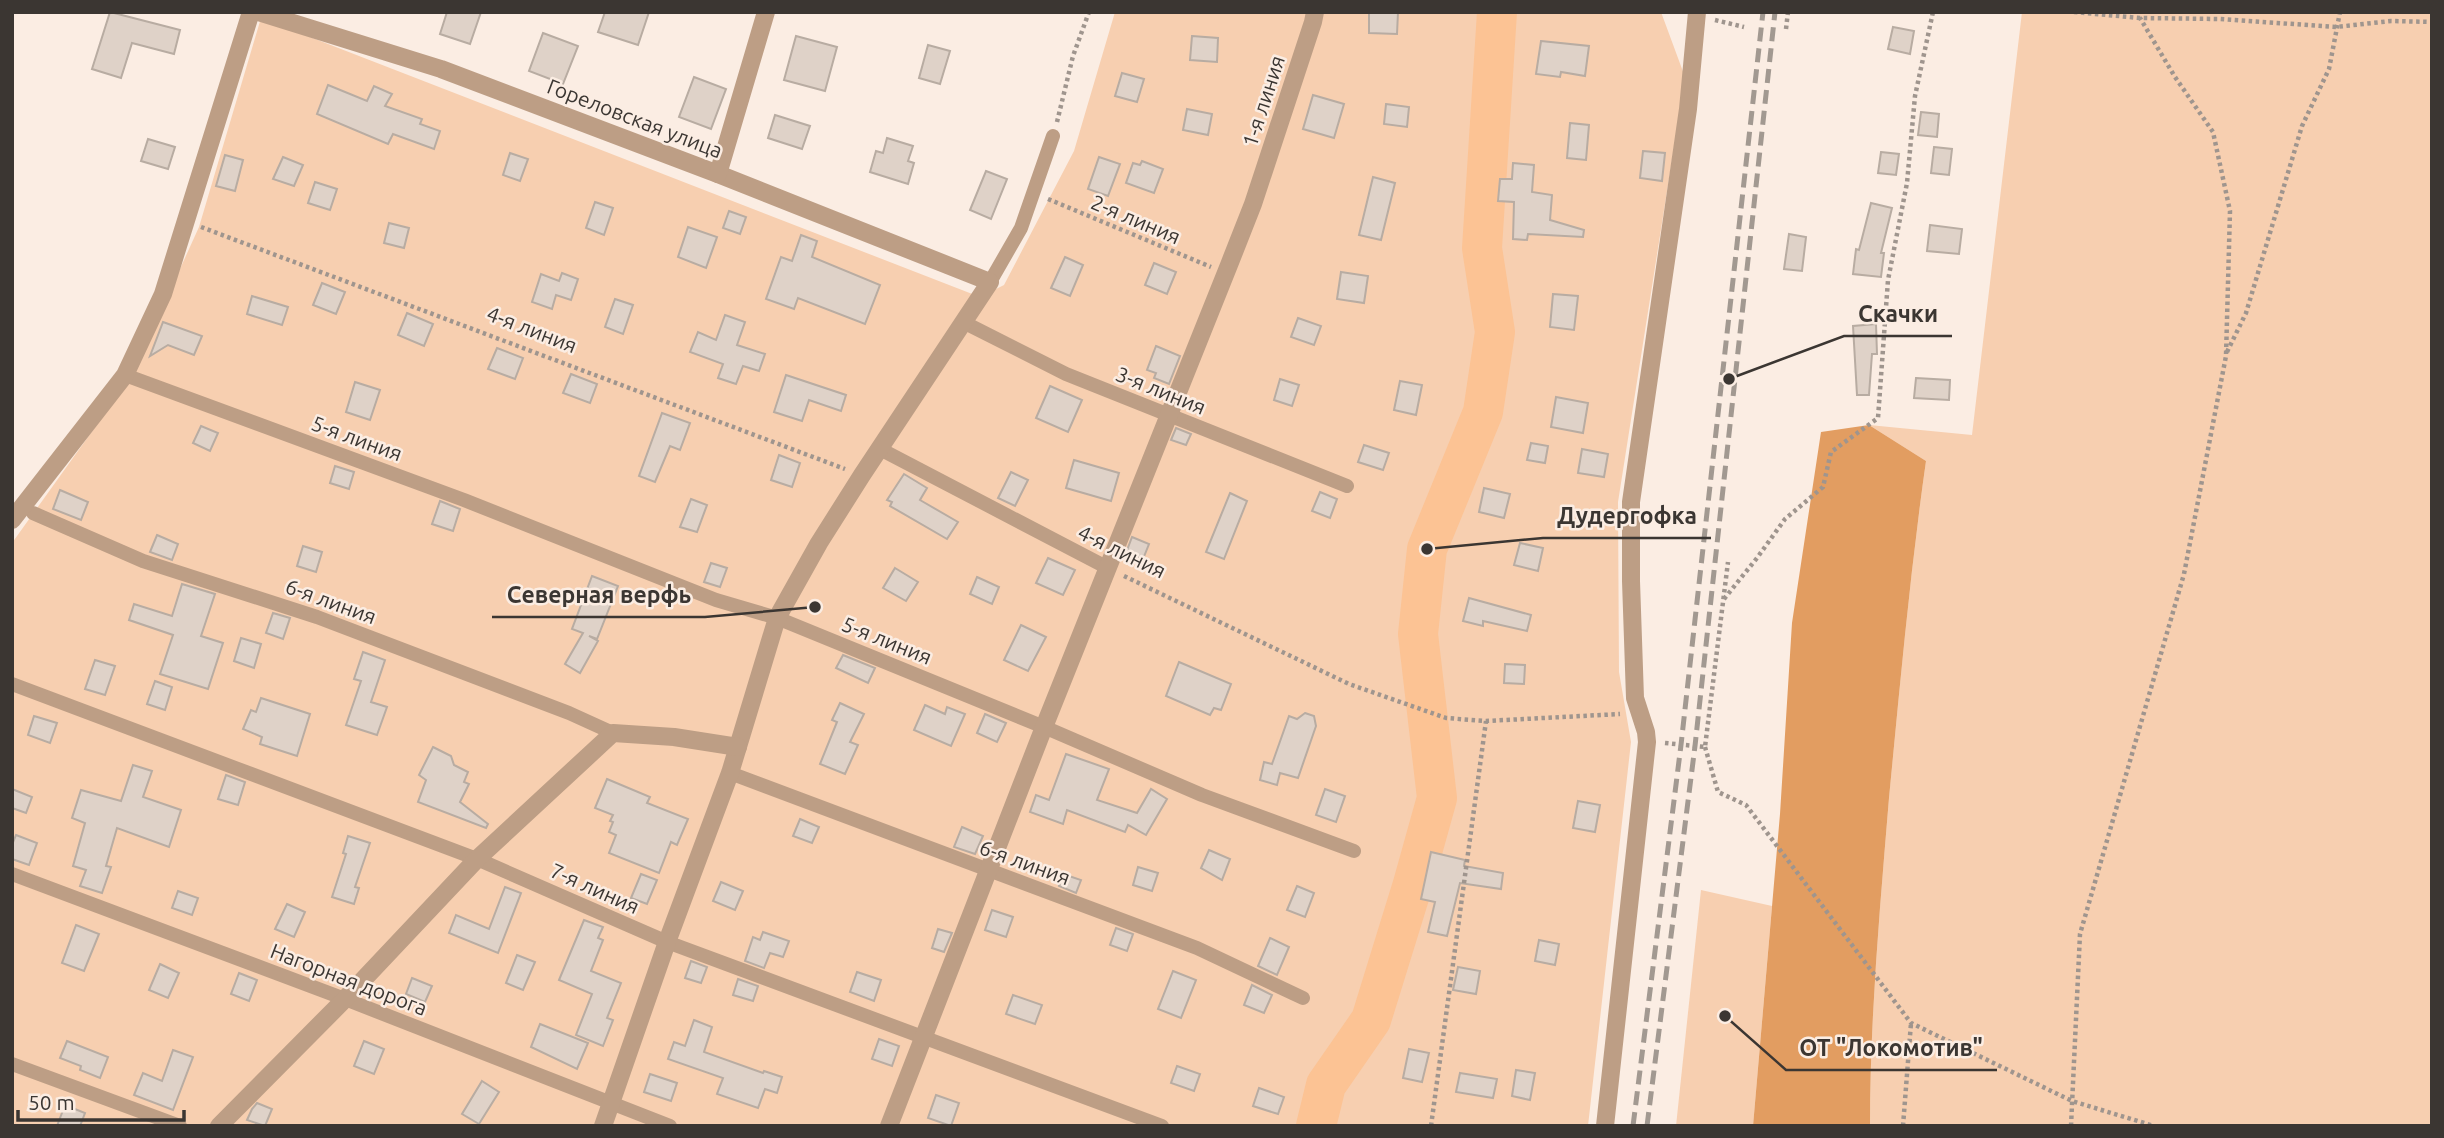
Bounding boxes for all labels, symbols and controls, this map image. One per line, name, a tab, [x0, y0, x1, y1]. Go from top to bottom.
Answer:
street label: 1-я линия	[1237, 52, 1289, 150]
street label: Гореловская улица	[544, 74, 726, 162]
street label: 2-я линия	[1088, 189, 1184, 249]
callout: Скачки	[1844, 292, 1952, 336]
street label: 4-я линия	[483, 301, 581, 357]
text: Скачки	[1858, 301, 1938, 326]
street label: 3-я линия	[1113, 361, 1209, 419]
street label: 5-я линия	[308, 411, 406, 465]
callout: Дудергофка	[1543, 494, 1711, 538]
text: Дудергофка	[1557, 503, 1697, 528]
street label: 4-я линия	[1074, 519, 1170, 583]
callout: Северная верфь	[492, 573, 705, 617]
street label: 6-я линия	[282, 574, 380, 628]
text: Северная верфь	[507, 582, 691, 607]
street label: 5-я линия	[839, 611, 935, 669]
street label: 6-я линия	[976, 835, 1074, 889]
street label: 7-я линия	[547, 858, 643, 918]
street label: Нагорная дорога	[267, 938, 431, 1020]
callout: ОТ "Локомотив"	[1786, 1026, 1997, 1070]
text: ОТ "Локомотив"	[1799, 1035, 1983, 1060]
scale bar	[18, 1078, 184, 1122]
text: 50 m	[28, 1090, 75, 1114]

